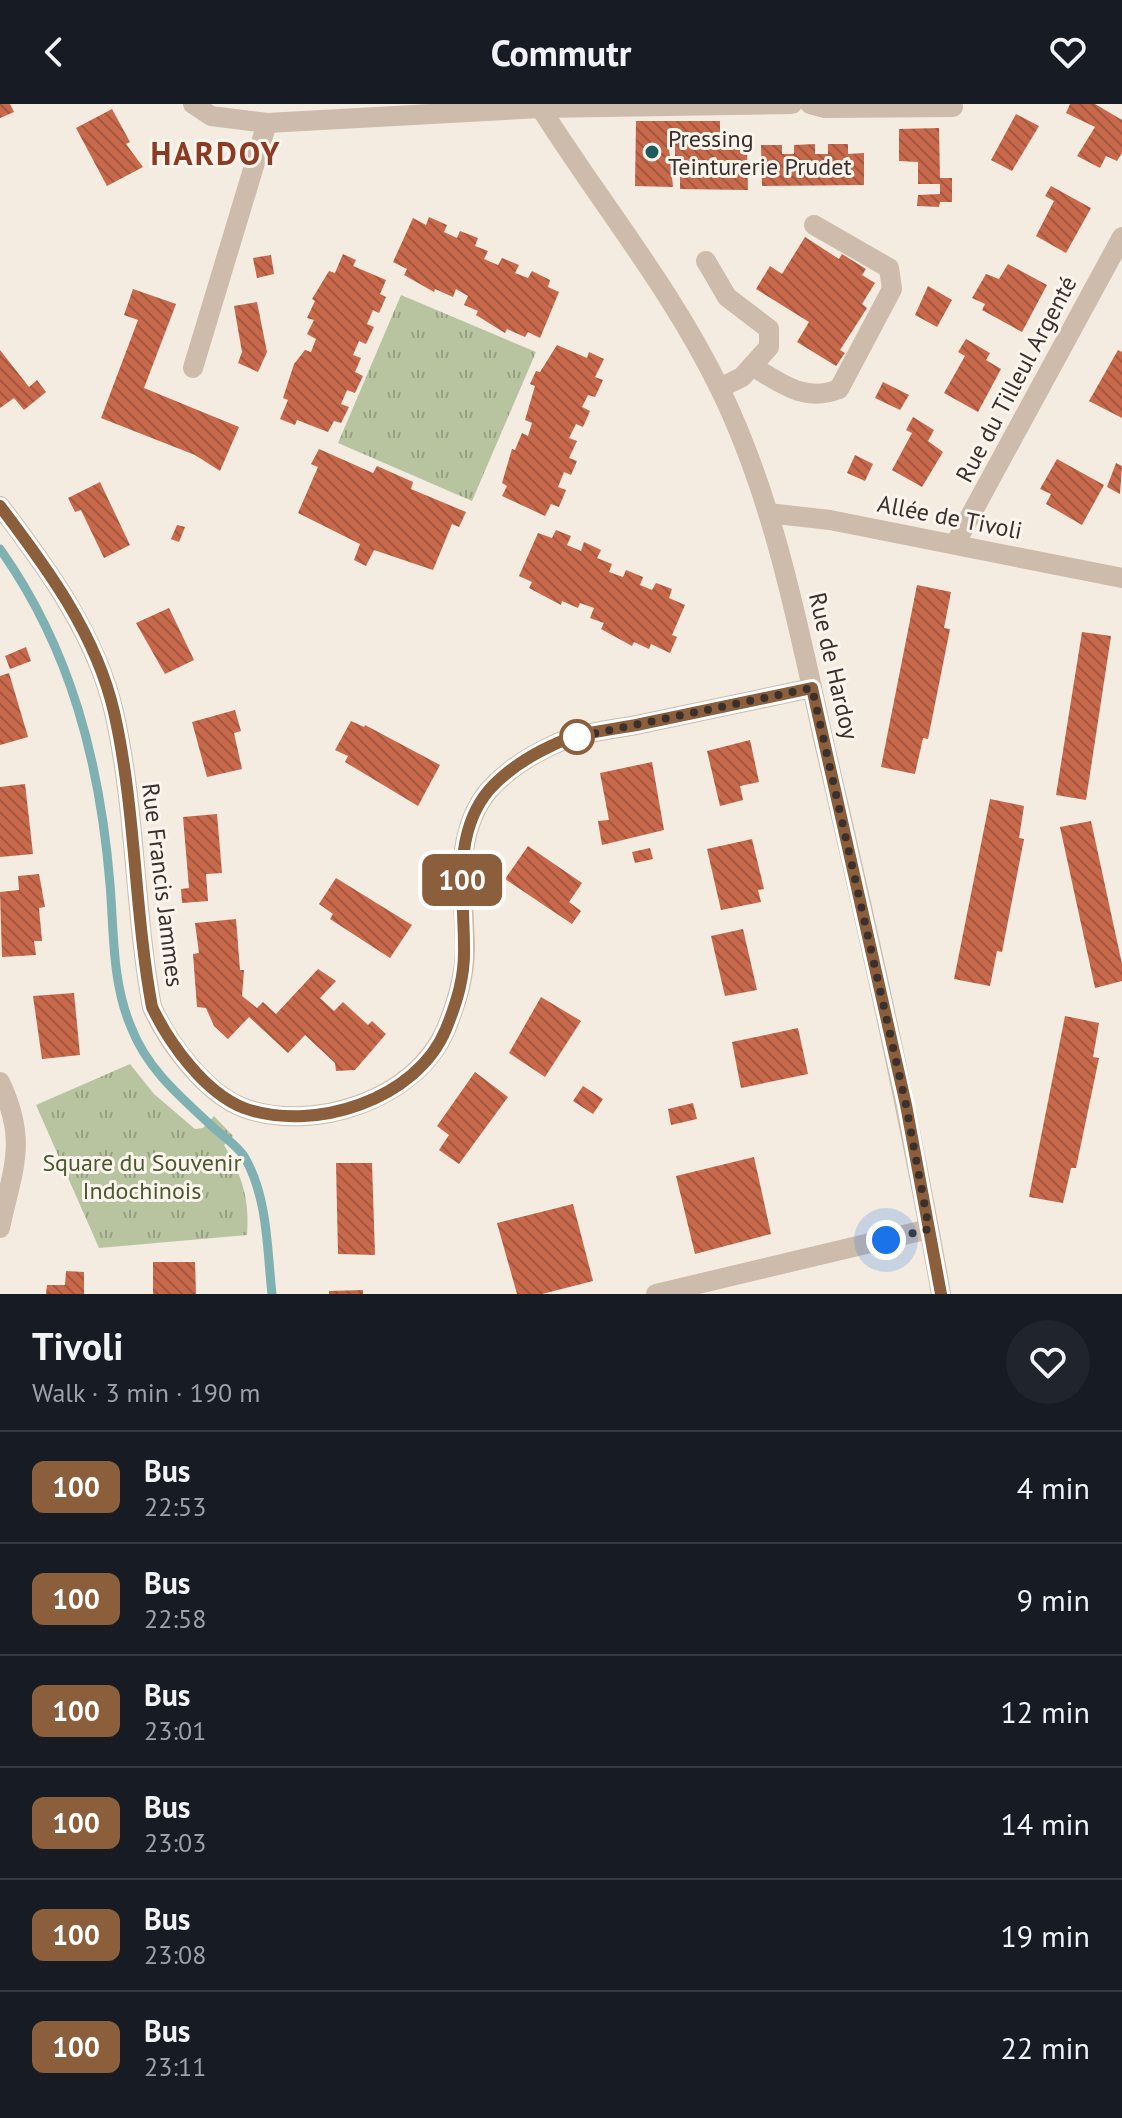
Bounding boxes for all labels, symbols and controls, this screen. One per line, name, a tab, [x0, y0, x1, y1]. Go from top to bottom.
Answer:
text: Commutr	[491, 29, 631, 76]
icon: back	[32, 30, 76, 74]
icon: heart	[1046, 30, 1090, 74]
place label: Pressing Teinturerie Prudet	[668, 123, 852, 182]
district label: HARDOY	[150, 132, 282, 174]
marker: Pressing Teinturerie Prudet	[643, 143, 661, 161]
street label: Rue du Tilleul Argenté	[949, 271, 1083, 487]
street label: Allée de Tivoli	[875, 488, 1025, 546]
street label: Rue de Hardoy	[802, 589, 866, 743]
unlabelled marker	[560, 720, 594, 754]
street label: Rue Francis Jammes	[135, 781, 191, 989]
line badge: 100	[416, 854, 508, 906]
text: 100	[438, 861, 486, 898]
park label: Square du Souvenir Indochinois	[42, 1147, 242, 1206]
your location	[866, 1220, 906, 1260]
button: heart	[1006, 1320, 1090, 1404]
text: Tivoli	[32, 1321, 123, 1370]
text: Walk · 3 min · 190 m	[32, 1376, 260, 1409]
text: Bus	[144, 1451, 191, 1490]
text: 100	[52, 1468, 100, 1505]
text: 4 min	[1017, 1468, 1090, 1507]
text: 22:53	[144, 1490, 206, 1523]
text: Bus	[144, 1563, 191, 1602]
text: 100	[52, 1580, 100, 1617]
text: 9 min	[1017, 1580, 1090, 1619]
text: 22:58	[144, 1602, 206, 1635]
text: Bus	[144, 1675, 191, 1714]
text: 100	[52, 1692, 100, 1729]
text: 12 min	[1000, 1692, 1090, 1731]
text: 23:01	[144, 1714, 206, 1747]
text: Bus	[144, 1787, 191, 1826]
text: 100	[52, 1804, 100, 1841]
text: 14 min	[1000, 1804, 1090, 1843]
text: 23:03	[144, 1826, 206, 1859]
text: Bus	[144, 1899, 191, 1938]
text: 100	[52, 1916, 100, 1953]
text: 19 min	[1000, 1916, 1090, 1955]
text: 23:08	[144, 1938, 206, 1971]
text: Bus	[144, 2011, 191, 2050]
text: 100	[52, 2028, 100, 2065]
text: 22 min	[1000, 2028, 1090, 2067]
text: 23:11	[144, 2050, 206, 2083]

